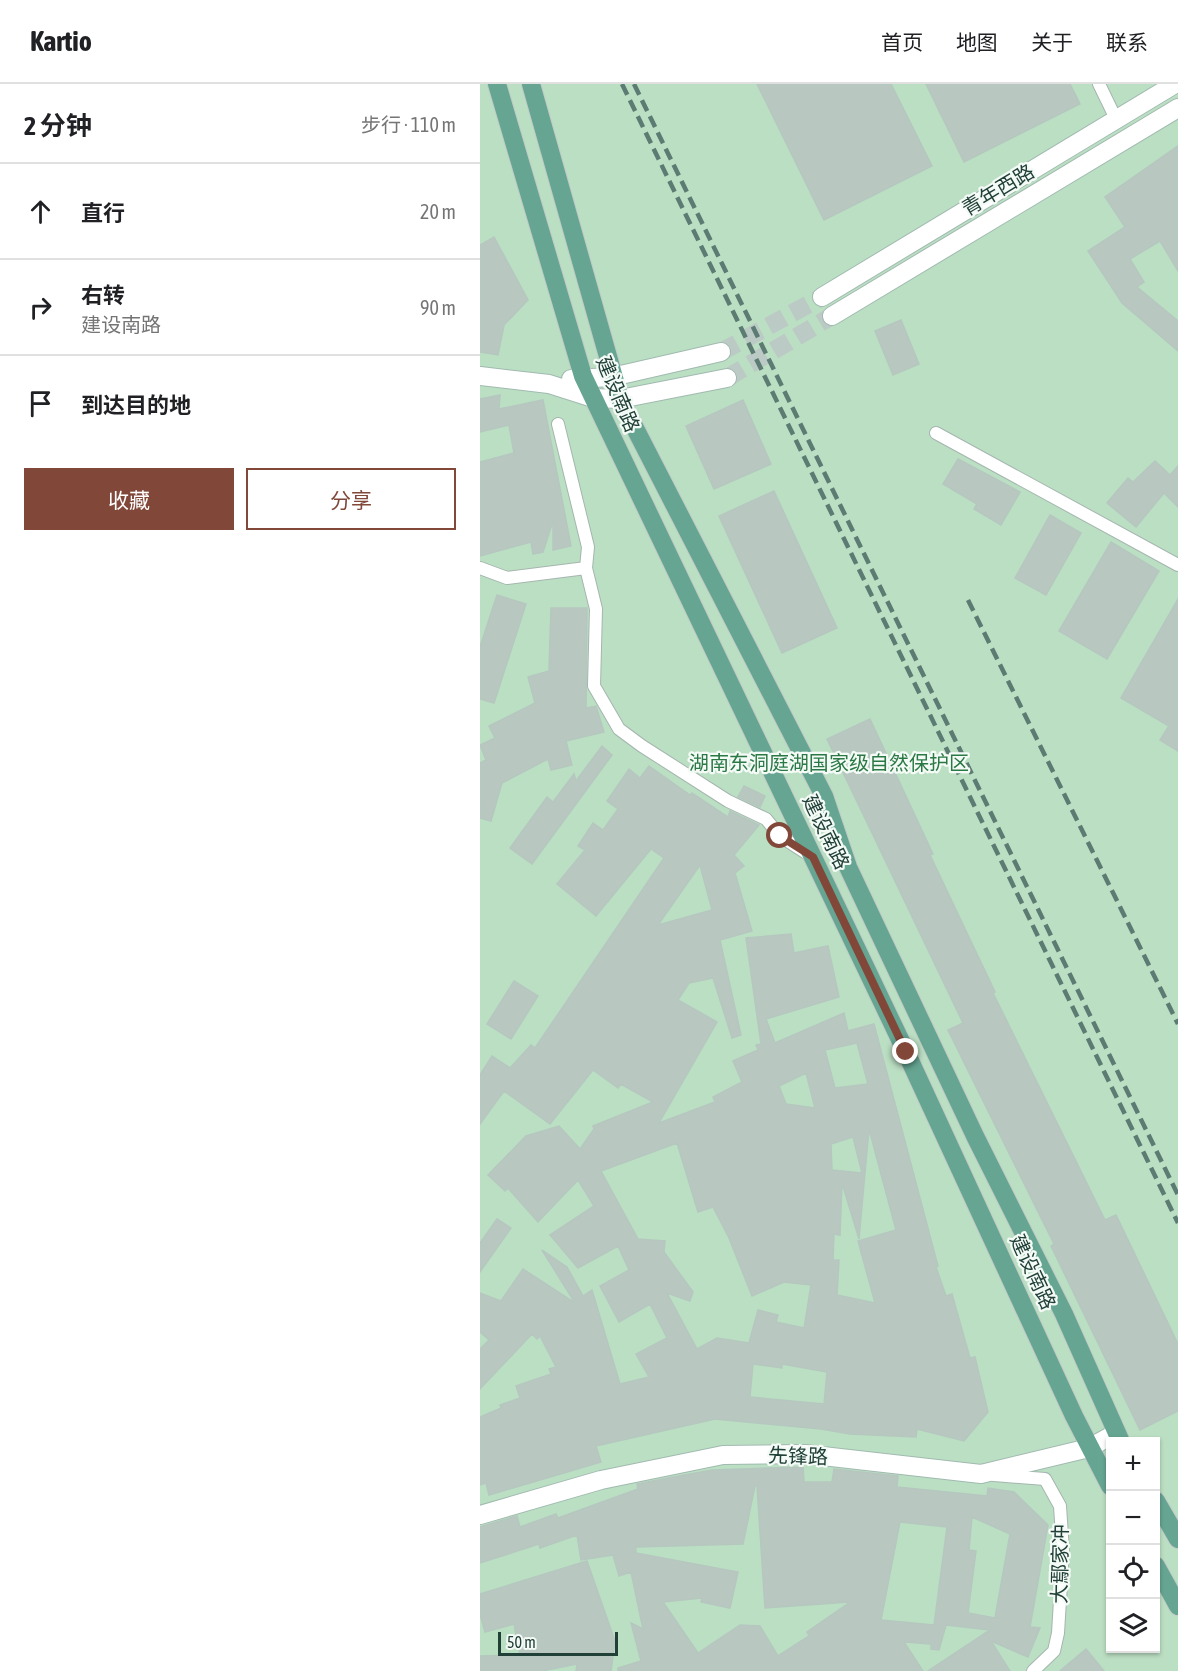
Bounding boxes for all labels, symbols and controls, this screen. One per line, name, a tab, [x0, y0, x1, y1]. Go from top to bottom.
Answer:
text: Kartio	[30, 25, 92, 57]
text: 首页	[881, 30, 923, 54]
text: 地图	[956, 30, 998, 54]
text: 关于	[1031, 30, 1073, 54]
text: 联系	[1106, 30, 1148, 54]
text: 2 分钟	[24, 111, 92, 141]
text: 步行 · 110 m	[361, 113, 456, 136]
street label: 青年西路	[958, 159, 1038, 220]
icon: ahead	[24, 195, 57, 228]
text: 直行	[81, 200, 125, 226]
text: 20 m	[420, 200, 456, 223]
text: 右转	[81, 282, 125, 308]
icon: right	[24, 291, 57, 324]
text: 90 m	[420, 296, 456, 319]
text: 建设南路	[81, 313, 161, 336]
street label: 建设南路	[592, 352, 645, 435]
icon: arrive	[24, 387, 57, 420]
text: 到达目的地	[81, 392, 191, 418]
button: 收藏	[24, 468, 234, 530]
button: 分享	[246, 468, 456, 530]
park label: 湖南东洞庭湖国家级自然保护区	[689, 751, 969, 774]
street label: 建设南路	[799, 791, 854, 873]
route start	[766, 822, 792, 848]
route end	[892, 1038, 918, 1064]
street label: 建设南路	[1006, 1231, 1061, 1313]
map controls	[1106, 1437, 1160, 1653]
button: +	[1106, 1437, 1160, 1491]
street label: 先锋路	[768, 1443, 828, 1468]
button: −	[1106, 1491, 1160, 1545]
street label: 大鄢家冲	[1047, 1524, 1072, 1604]
button: locate	[1106, 1545, 1160, 1599]
button: layers	[1106, 1599, 1160, 1653]
scale bar	[498, 1629, 618, 1656]
text: 50 m	[507, 1633, 536, 1651]

